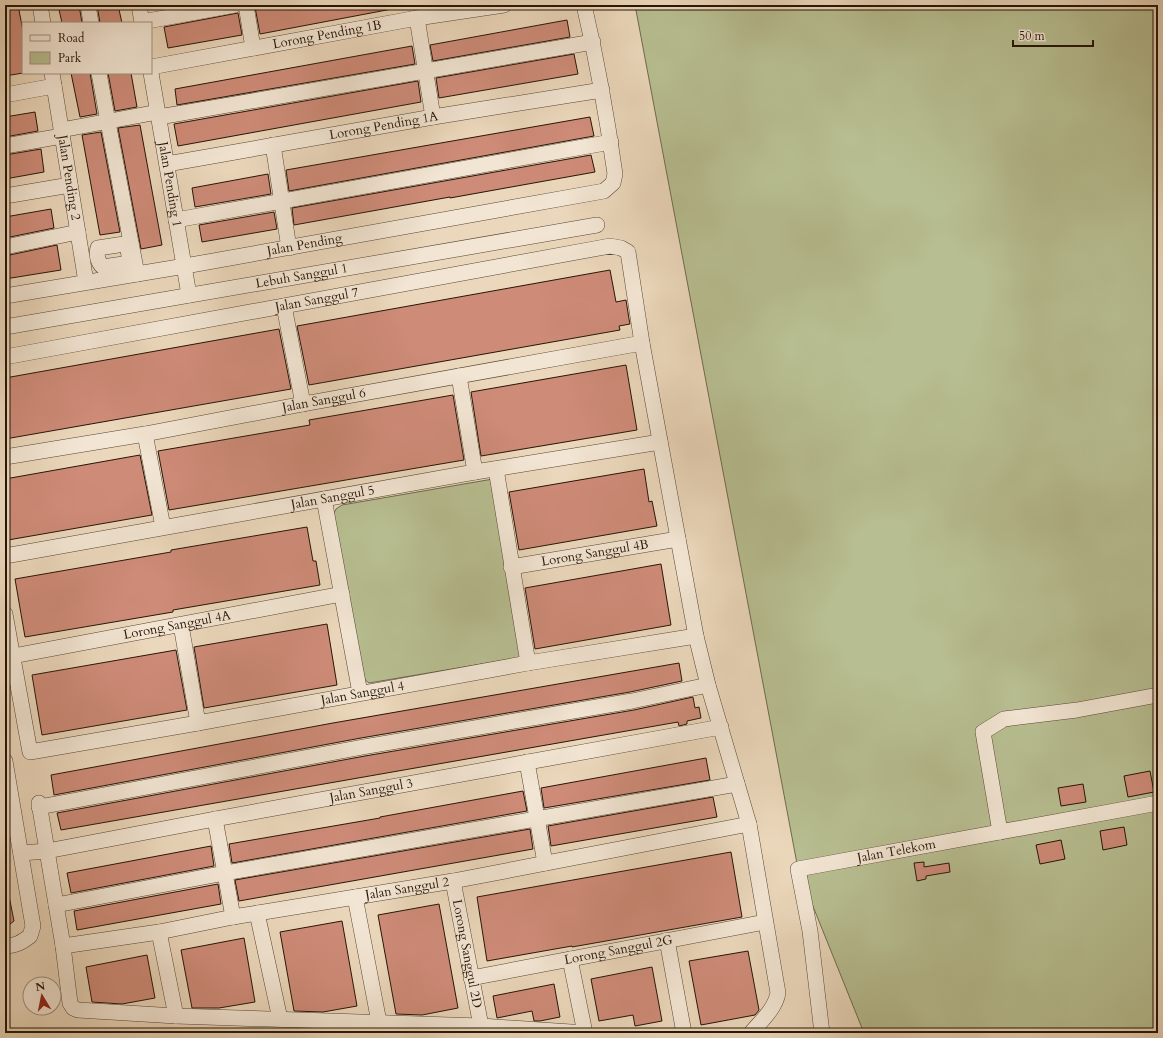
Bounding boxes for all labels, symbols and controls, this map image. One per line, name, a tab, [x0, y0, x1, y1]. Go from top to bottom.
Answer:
street label: Lorong Pending 1B	[271, 16, 383, 53]
legend	[22, 22, 152, 74]
scale bar	[1013, 22, 1093, 48]
text: 50 m	[1019, 28, 1046, 44]
text: Road	[58, 30, 85, 46]
text: Park	[58, 50, 82, 66]
street label: Lorong Pending 1A	[328, 107, 440, 144]
street label: Jalan Pending 2	[53, 132, 85, 222]
street label: Jalan Pending 1	[154, 138, 186, 228]
street label: Jalan Pending	[264, 229, 344, 261]
street label: Lebuh Sanggul 1	[254, 259, 349, 293]
street label: Jalan Sanggul 7	[272, 283, 360, 317]
street label: Jalan Sanggul 6	[279, 384, 368, 417]
street label: Jalan Sanggul 5	[288, 481, 376, 514]
street label: Lorong Sanggul 4B	[540, 535, 650, 571]
street label: Lorong Sanggul 4A	[122, 606, 233, 644]
street label: Jalan Sanggul 4	[317, 677, 406, 710]
street label: Jalan Sanggul 3	[326, 774, 415, 807]
street label: Jalan Telekom	[854, 835, 937, 867]
street label: Jalan Sanggul 2	[362, 873, 451, 905]
street label: Lorong Sanggul 2D	[448, 898, 486, 1009]
street label: Lorong Sanggul 2G	[563, 931, 674, 969]
north arrow	[22, 976, 62, 1016]
text: N	[34, 978, 47, 995]

